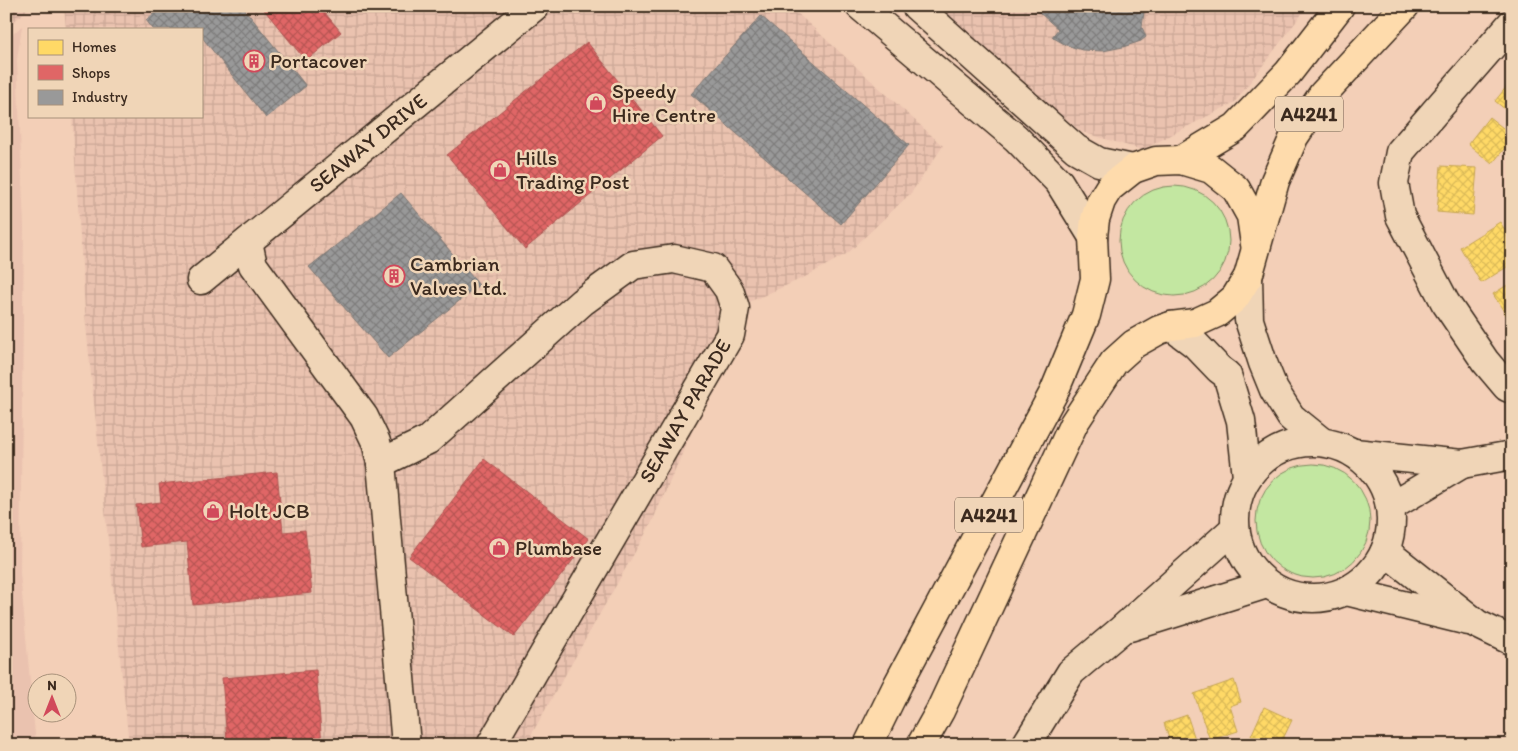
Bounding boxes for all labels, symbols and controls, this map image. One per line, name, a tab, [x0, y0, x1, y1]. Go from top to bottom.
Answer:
legend	[28, 28, 202, 118]
text: Homes	[72, 38, 117, 56]
place label: Portacover	[270, 48, 367, 73]
building icon: Portacover	[242, 49, 266, 73]
text: Shops	[72, 64, 111, 82]
place label: Speedy Hire Centre	[612, 78, 716, 127]
text: Industry	[72, 88, 128, 106]
street label: SEAWAY DRIVE	[304, 88, 432, 198]
shop icon: Speedy Hire Centre	[584, 91, 608, 115]
road number: A4241	[1275, 96, 1343, 132]
place label: Hills Trading Post	[516, 145, 630, 194]
shop icon: Hills Trading Post	[488, 158, 512, 182]
place label: Cambrian Valves Ltd.	[410, 251, 507, 300]
building icon: Cambrian Valves Ltd.	[382, 264, 406, 288]
street label: SEAWAY PARADE	[633, 335, 736, 487]
place label: Holt JCB	[229, 498, 310, 523]
road number: A4241	[955, 498, 1023, 532]
shop icon: Holt JCB	[201, 499, 225, 523]
place label: Plumbase	[515, 535, 602, 560]
shop icon: Plumbase	[487, 536, 511, 560]
north arrow	[28, 674, 78, 724]
text: N	[47, 677, 57, 694]

